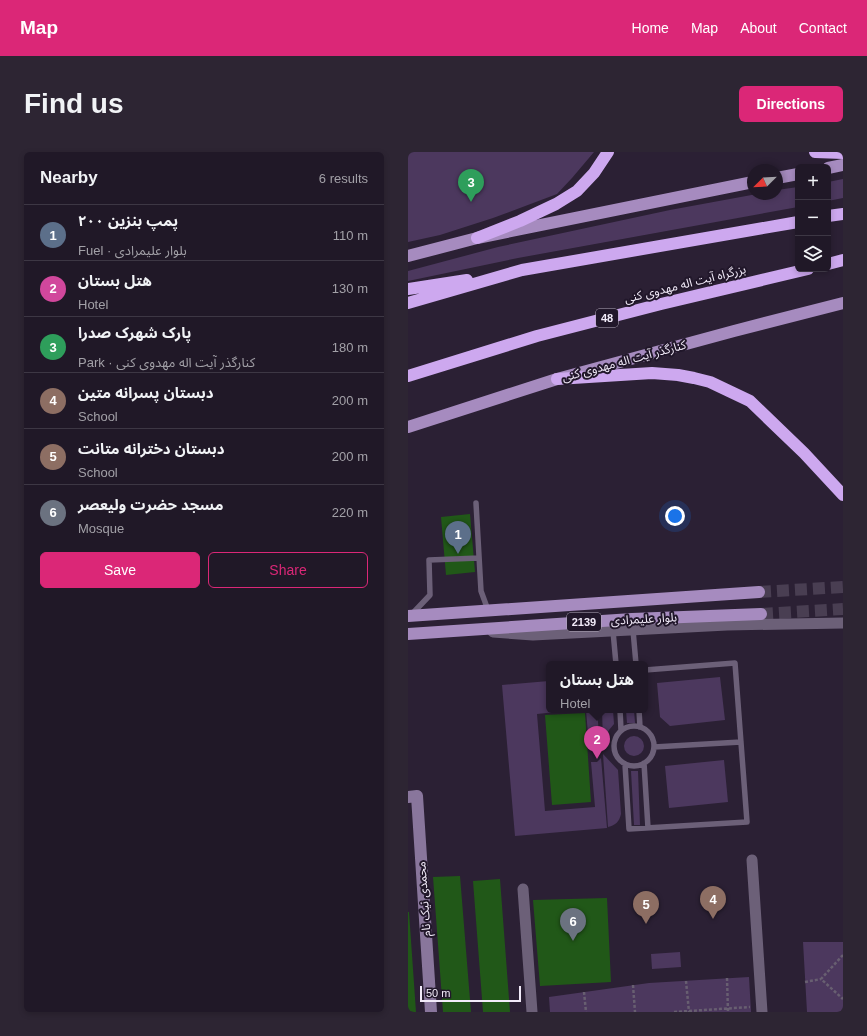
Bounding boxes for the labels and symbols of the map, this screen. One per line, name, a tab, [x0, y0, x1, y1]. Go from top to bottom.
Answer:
north arrow	[747, 164, 783, 200]
pin: 3	[458, 169, 484, 202]
street label: بزرگراه آیت اله مهدوی کنی	[623, 262, 747, 306]
road number: 48	[596, 309, 618, 327]
street label: کنارگذر آیت اله مهدوی کنی	[560, 337, 689, 384]
your location	[665, 506, 685, 526]
pin: 1	[445, 521, 471, 554]
street label: بلوار علیمرادی	[611, 610, 677, 628]
road number: 2139	[567, 613, 601, 631]
pin: 2	[584, 726, 610, 759]
street label: محمدی نیک نام	[414, 861, 436, 937]
pin: 4	[700, 886, 726, 919]
pin: 5	[633, 891, 659, 924]
pin: 6	[560, 908, 586, 941]
scale bar	[420, 984, 521, 1003]

